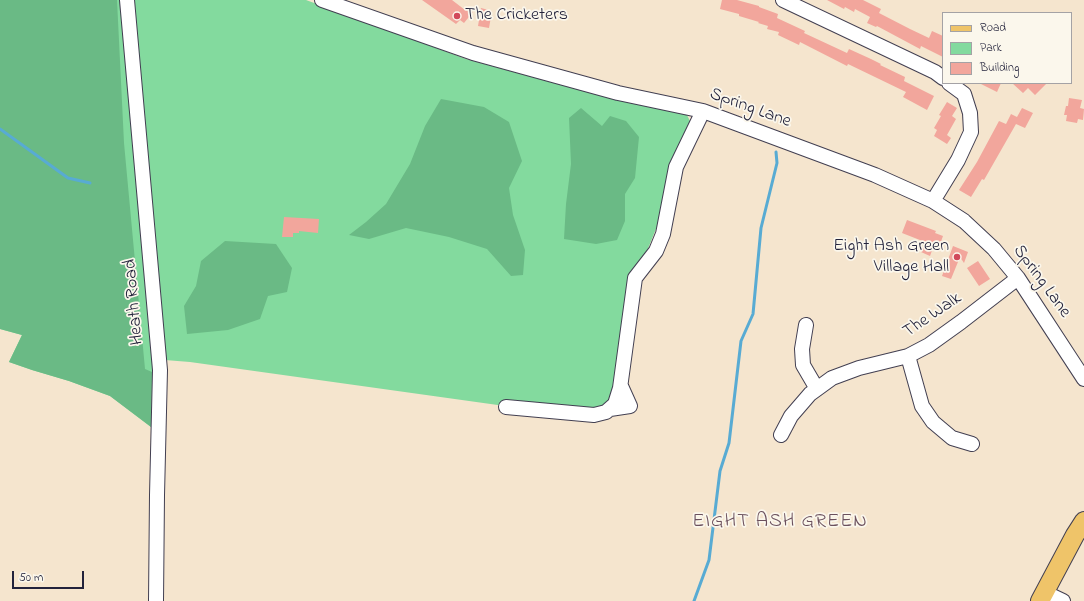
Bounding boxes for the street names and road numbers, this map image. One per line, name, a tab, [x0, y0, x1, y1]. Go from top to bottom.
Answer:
street label: Spring Lane	[706, 84, 794, 134]
street label: Spring Lane	[1007, 241, 1075, 323]
street label: Heath Road	[120, 258, 150, 346]
street label: The Walk	[900, 289, 966, 343]

